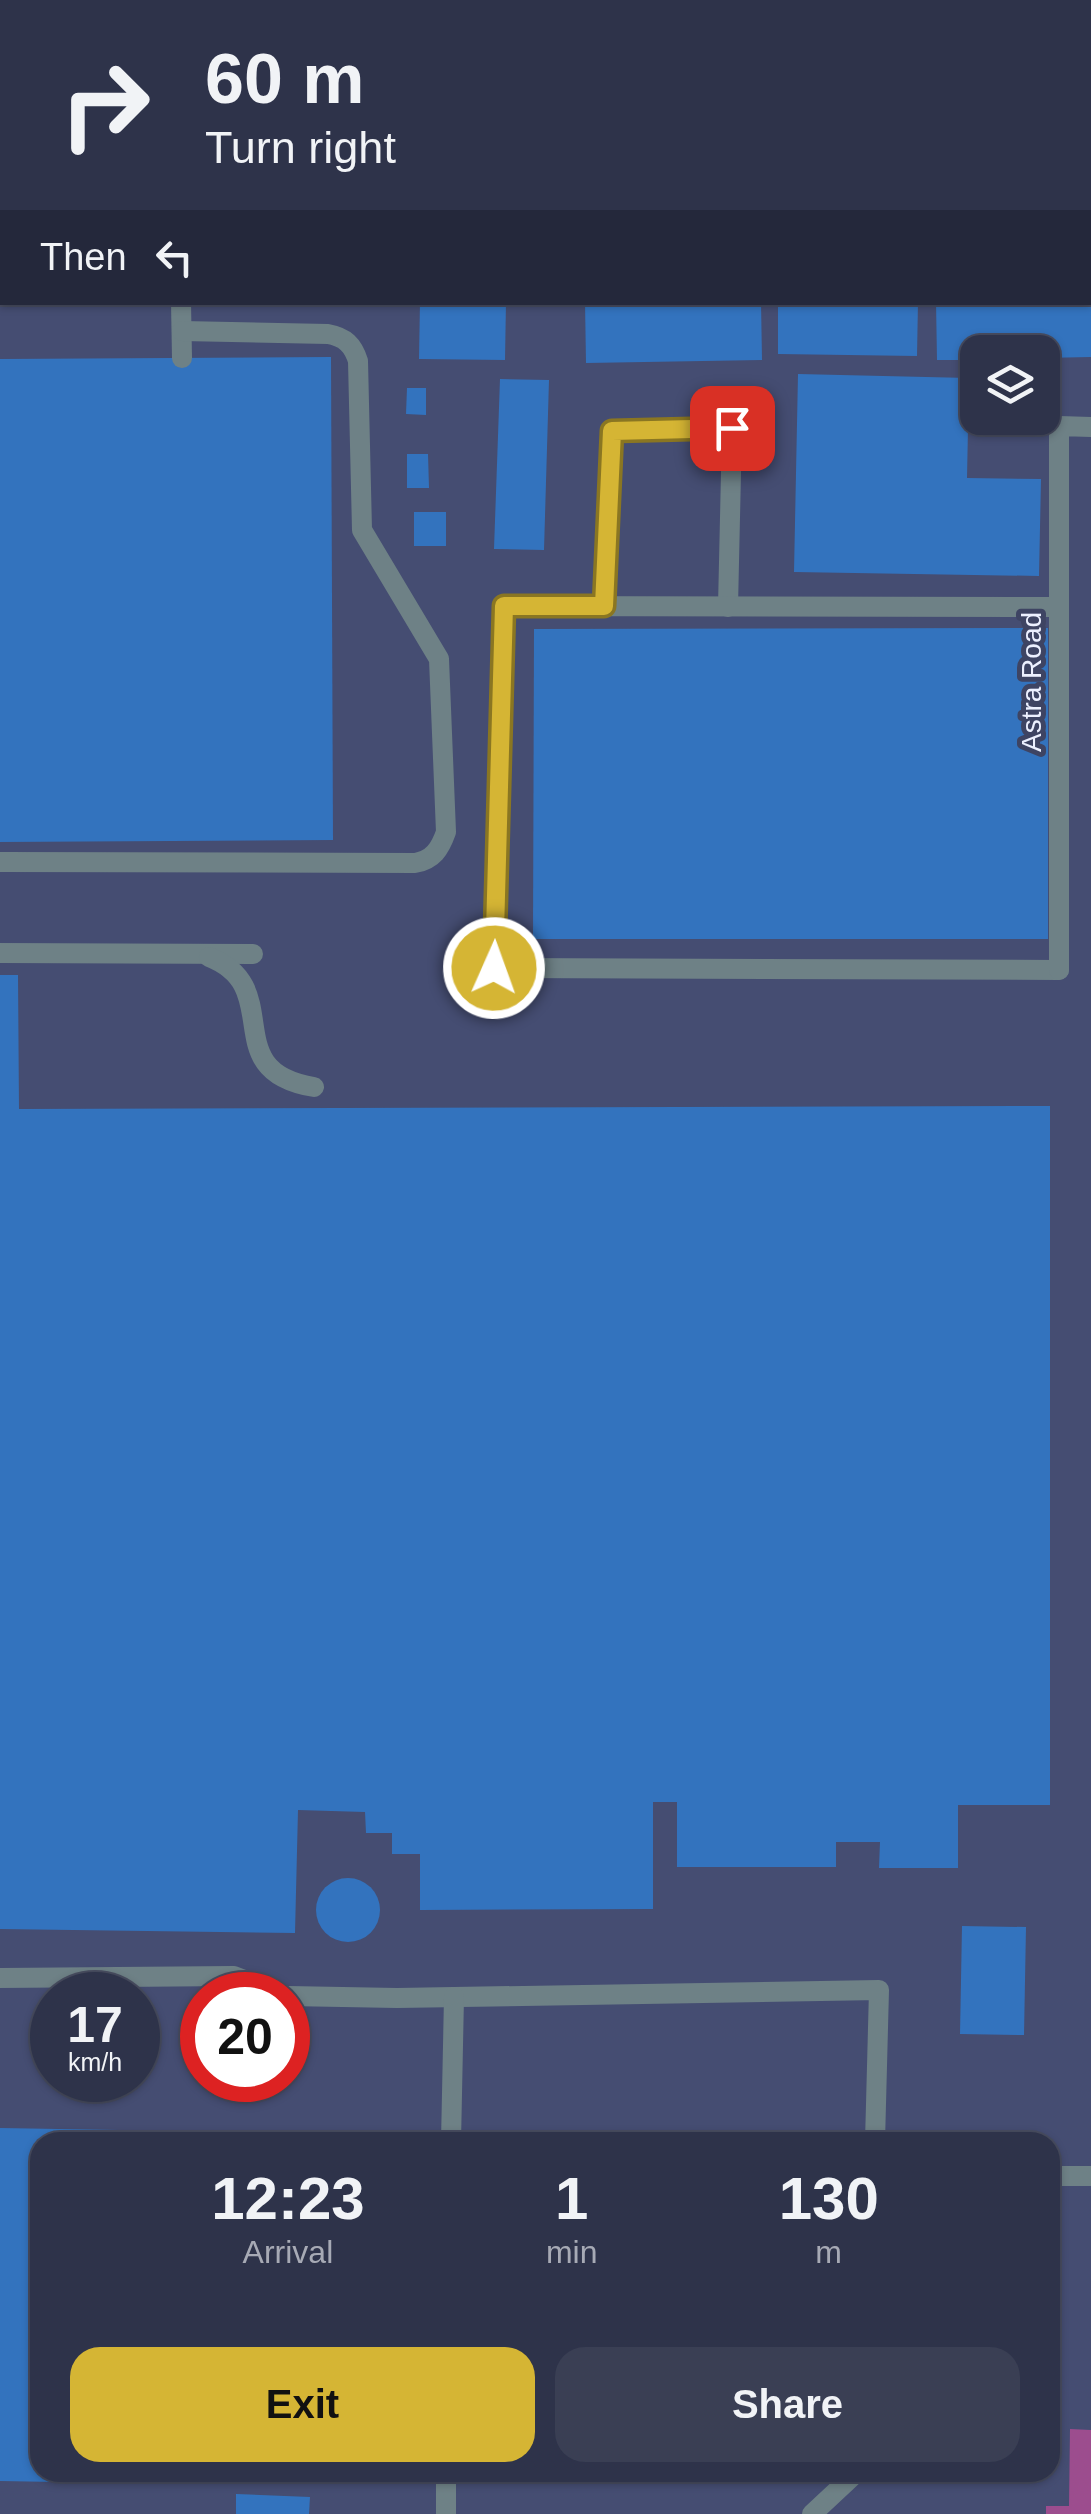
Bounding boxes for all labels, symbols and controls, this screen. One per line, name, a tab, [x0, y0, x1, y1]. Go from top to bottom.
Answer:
icon: right	[40, 40, 170, 170]
text: 60 m	[205, 40, 365, 118]
text: Turn right	[205, 122, 396, 173]
icon: left	[147, 230, 202, 285]
text: Then	[40, 236, 127, 278]
map controls	[960, 335, 1060, 435]
button: layers	[960, 335, 1060, 435]
pin	[690, 386, 775, 471]
icon: arrive	[705, 401, 760, 456]
street label: Astra Road	[1016, 612, 1047, 752]
position arrow	[442, 916, 546, 1020]
speed limit sign: 20	[180, 1972, 310, 2102]
text: 17	[67, 1997, 123, 2053]
text: km/h	[68, 2048, 122, 2076]
text: 12:23	[211, 2165, 365, 2232]
text: 1	[555, 2165, 588, 2232]
text: 130	[779, 2165, 879, 2232]
text: Arrival	[243, 2234, 333, 2270]
text: min	[546, 2234, 597, 2270]
text: m	[815, 2234, 842, 2270]
button: Exit	[70, 2347, 535, 2462]
button: Share	[555, 2347, 1020, 2462]

